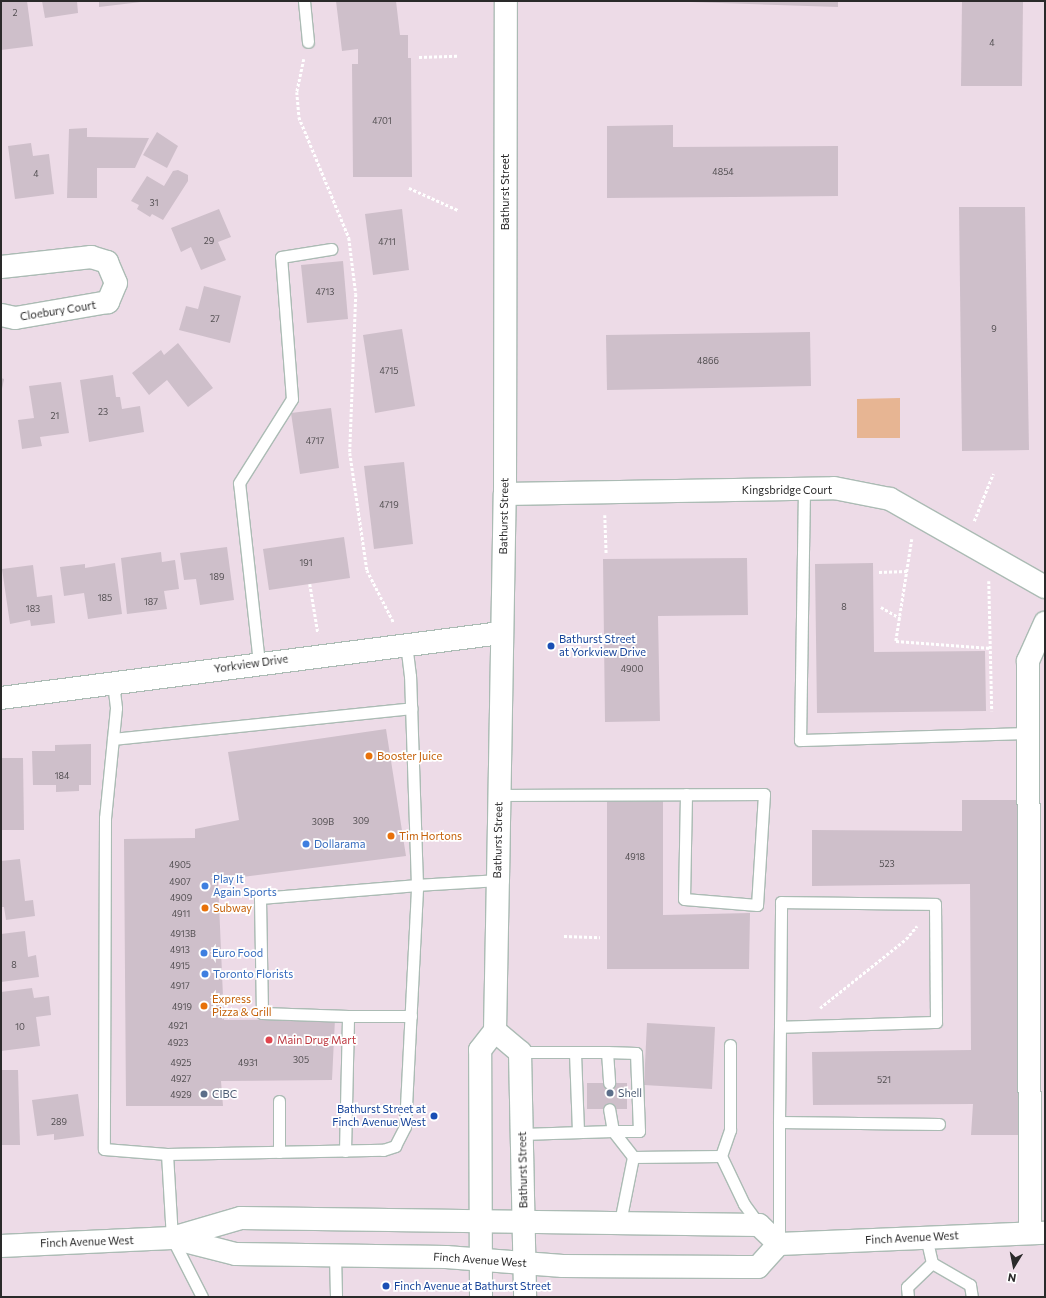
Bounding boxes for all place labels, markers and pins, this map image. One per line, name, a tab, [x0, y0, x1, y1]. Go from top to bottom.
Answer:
place label: Bathurst Street at Yorkview Drive	[559, 633, 646, 659]
marker: Bathurst Street at Yorkview Drive	[546, 641, 556, 651]
place label: Booster Juice	[377, 749, 442, 763]
marker: Booster Juice	[364, 751, 374, 761]
place label: Tim Hortons	[399, 829, 462, 843]
marker: Tim Hortons	[386, 831, 396, 841]
place label: Dollarama	[314, 837, 365, 851]
marker: Dollarama	[301, 839, 311, 849]
place label: Play It Again Sports	[213, 873, 277, 899]
marker: Play It Again Sports	[200, 881, 210, 891]
place label: Subway	[213, 901, 252, 915]
marker: Subway	[200, 903, 210, 913]
place label: Euro Food	[212, 946, 263, 960]
marker: Euro Food	[199, 948, 209, 958]
place label: Toronto Florists	[213, 967, 293, 981]
marker: Toronto Florists	[200, 969, 210, 979]
place label: Express Pizza & Grill	[212, 993, 272, 1019]
marker: Express Pizza & Grill	[199, 1001, 209, 1011]
place label: Main Drug Mart	[277, 1033, 356, 1047]
marker: Main Drug Mart	[264, 1035, 274, 1045]
place label: Shell	[618, 1086, 642, 1100]
place label: CIBC	[212, 1087, 237, 1101]
marker: Shell	[605, 1088, 615, 1098]
marker: CIBC	[199, 1089, 209, 1099]
place label: Bathurst Street at Finch Avenue West	[332, 1103, 426, 1129]
marker: Bathurst Street at Finch Avenue West	[429, 1111, 439, 1121]
place label: Finch Avenue at Bathurst Street	[394, 1279, 551, 1293]
marker: Finch Avenue at Bathurst Street	[381, 1281, 391, 1291]

